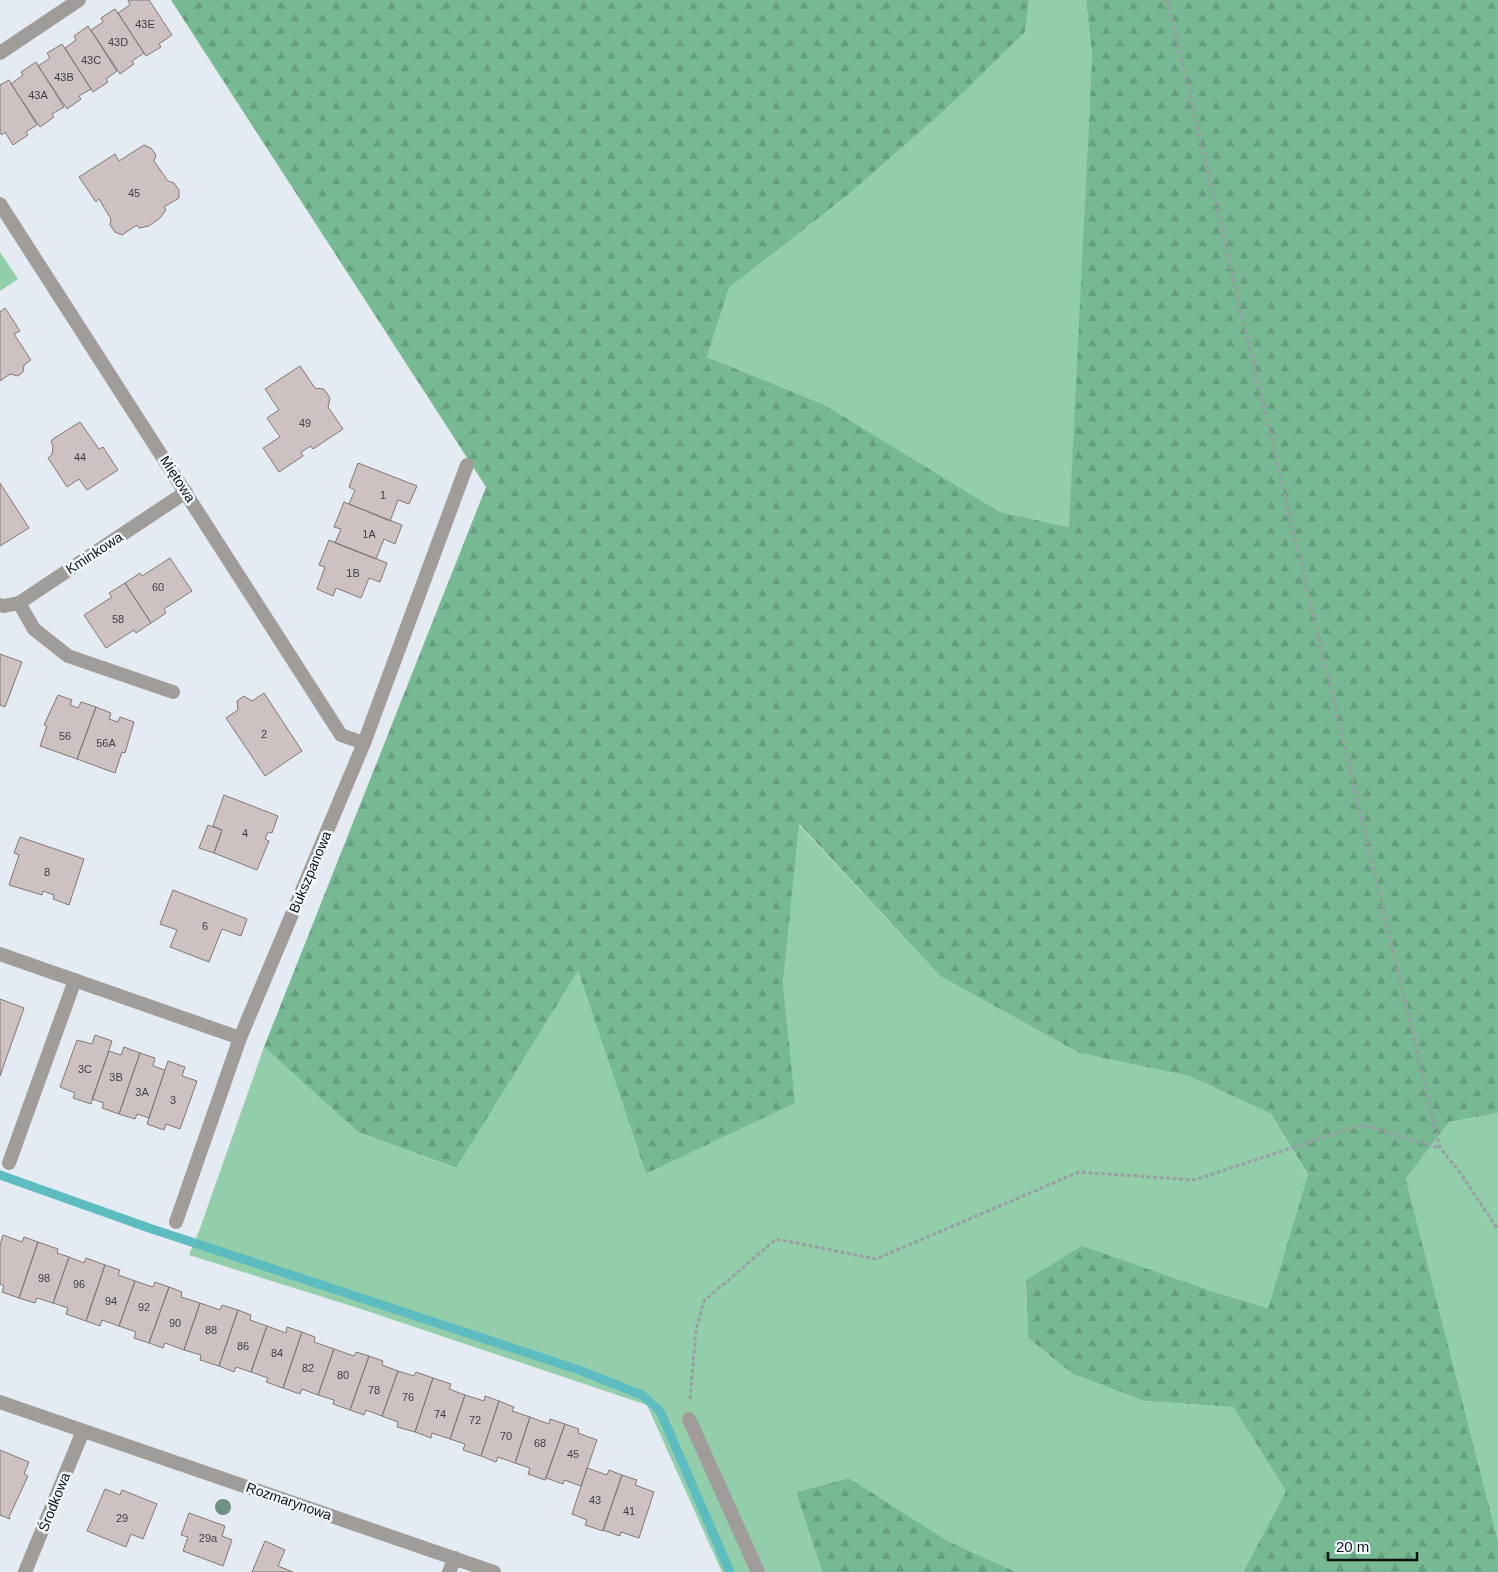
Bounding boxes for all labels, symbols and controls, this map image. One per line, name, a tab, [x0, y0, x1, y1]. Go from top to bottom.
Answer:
house number: 43E	[135, 18, 155, 30]
house number: 43D	[108, 36, 128, 48]
house number: 43C	[81, 54, 101, 66]
house number: 43B	[54, 71, 74, 83]
house number: 43A	[28, 89, 48, 101]
house number: 45	[128, 187, 140, 199]
house number: 49	[299, 417, 311, 429]
house number: 44	[74, 451, 86, 463]
street label: Miętowa	[157, 453, 199, 505]
house number: 1	[380, 489, 386, 501]
house number: 1A	[362, 528, 376, 540]
street label: Kminkowa	[63, 529, 126, 577]
house number: 1B	[346, 567, 360, 579]
house number: 60	[152, 581, 164, 593]
house number: 58	[112, 613, 124, 625]
house number: 2	[261, 728, 267, 740]
house number: 56	[59, 730, 71, 742]
house number: 56A	[96, 737, 116, 749]
house number: 4	[242, 827, 248, 839]
street label: Bukszpanowa	[286, 829, 334, 915]
house number: 8	[44, 866, 50, 878]
house number: 6	[202, 920, 208, 932]
house number: 3C	[78, 1063, 92, 1075]
house number: 3B	[109, 1071, 123, 1083]
house number: 3A	[135, 1086, 149, 1098]
house number: 3	[170, 1094, 176, 1106]
house number: 98	[38, 1272, 50, 1284]
house number: 96	[73, 1278, 85, 1290]
house number: 94	[105, 1295, 117, 1307]
house number: 92	[138, 1301, 150, 1313]
house number: 90	[169, 1317, 181, 1329]
house number: 88	[205, 1324, 217, 1336]
house number: 86	[237, 1340, 249, 1352]
house number: 84	[271, 1347, 283, 1359]
house number: 82	[302, 1362, 314, 1374]
house number: 80	[337, 1369, 349, 1381]
house number: 78	[368, 1384, 380, 1396]
house number: 76	[402, 1391, 414, 1403]
house number: 74	[434, 1408, 446, 1420]
house number: 72	[469, 1414, 481, 1426]
house number: 70	[500, 1430, 512, 1442]
house number: 68	[534, 1437, 546, 1449]
house number: 45	[567, 1448, 579, 1460]
street label: Środkowa	[34, 1470, 73, 1534]
street label: Rozmarynowa	[244, 1479, 334, 1523]
house number: 43	[589, 1494, 601, 1506]
house number: 41	[623, 1505, 635, 1517]
house number: 29	[116, 1512, 128, 1524]
scale bar	[1328, 1530, 1417, 1562]
house number: 29a	[199, 1532, 218, 1544]
text: 20 m	[1336, 1538, 1369, 1555]

